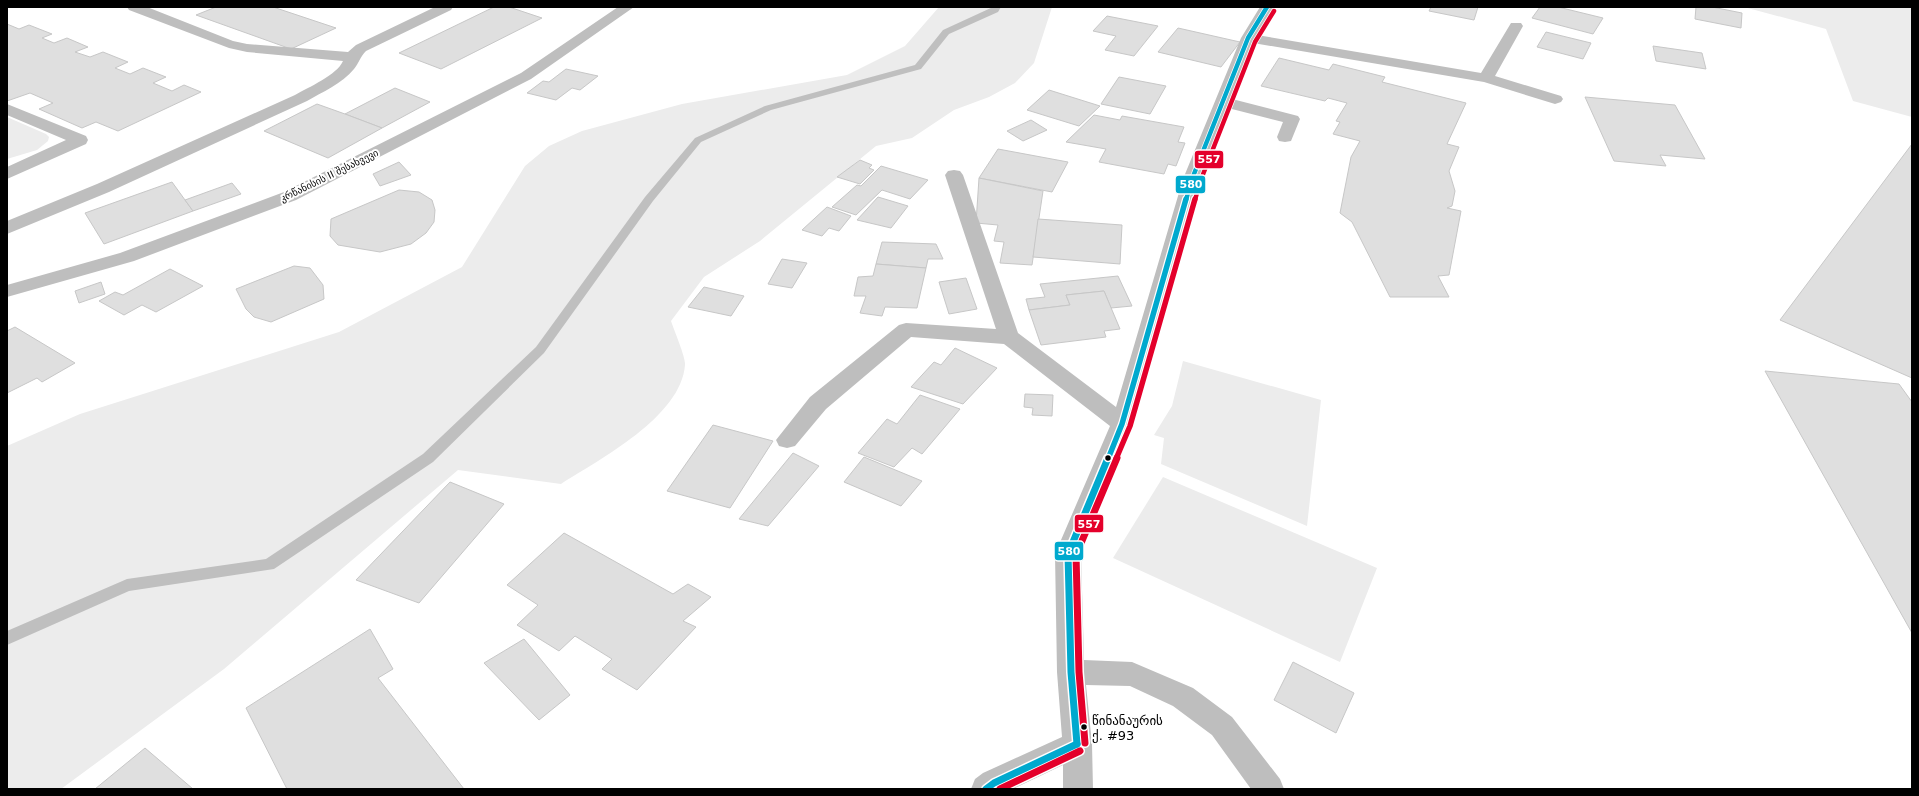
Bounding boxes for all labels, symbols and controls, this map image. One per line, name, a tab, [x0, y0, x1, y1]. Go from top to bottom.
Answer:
street label: კრწანისის II შესახვევი	[278, 147, 381, 205]
line badge: 557	[1194, 150, 1224, 169]
text: 557	[1198, 153, 1220, 166]
line badge: 580	[1175, 175, 1206, 194]
text: 580	[1180, 178, 1203, 191]
unlabelled marker	[1103, 453, 1113, 463]
line badge: 557	[1074, 514, 1104, 533]
text: 557	[1078, 518, 1100, 531]
line badge: 580	[1054, 541, 1084, 561]
text: 580	[1058, 545, 1081, 558]
place label: წინანაურის ქ. #93	[1092, 713, 1163, 743]
marker: წინანაურის ქ. #93	[1079, 722, 1089, 732]

